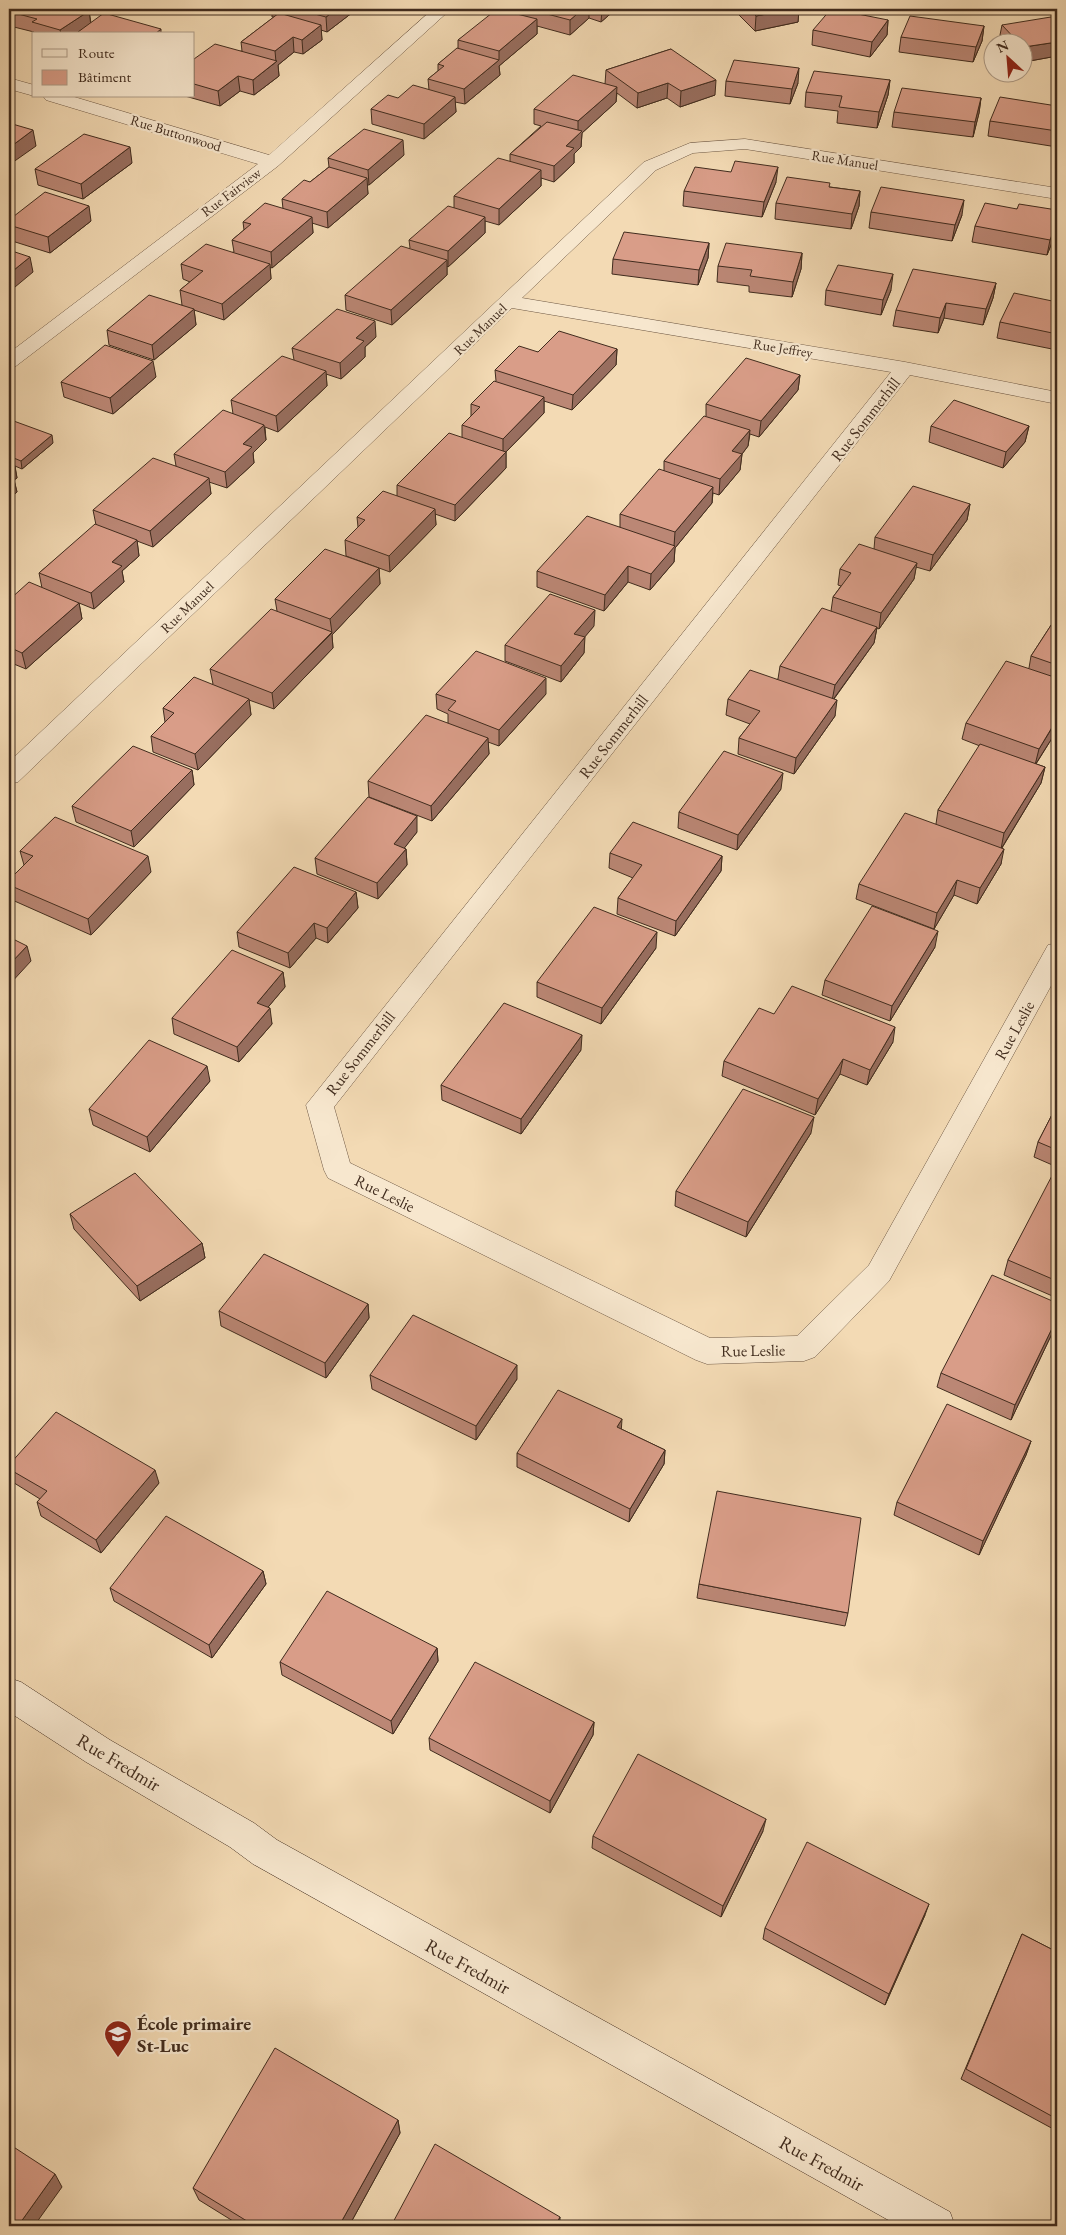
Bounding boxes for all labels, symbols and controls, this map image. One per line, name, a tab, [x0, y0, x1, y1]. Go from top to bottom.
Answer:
legend	[32, 32, 195, 98]
north arrow	[984, 32, 1034, 82]
text: N	[993, 35, 1012, 57]
text: Route	[78, 43, 115, 62]
text: Bâtiment	[78, 67, 132, 86]
street label: Rue Buttonwood	[128, 111, 225, 156]
street label: Rue Manuel	[810, 146, 880, 174]
street label: Rue Fairview	[197, 163, 265, 220]
street label: Rue Manuel	[450, 299, 511, 359]
street label: Rue Jeffrey	[752, 334, 815, 362]
street label: Rue Sommerhill	[826, 373, 905, 466]
street label: Rue Manuel	[157, 577, 218, 637]
street label: Rue Sommerhill	[574, 690, 653, 783]
street label: Rue Leslie	[990, 997, 1039, 1063]
street label: Rue Sommerhill	[321, 1007, 400, 1100]
street label: Rue Leslie	[351, 1170, 418, 1217]
street label: Rue Leslie	[721, 1339, 785, 1362]
street label: Rue Fredmir	[72, 1728, 166, 1798]
street label: Rue Fredmir	[421, 1933, 515, 2000]
place label: École primaire St-Luc	[137, 2011, 251, 2058]
school or university icon: École primaire St-Luc	[103, 2019, 133, 2058]
street label: Rue Fredmir	[775, 2130, 869, 2197]

